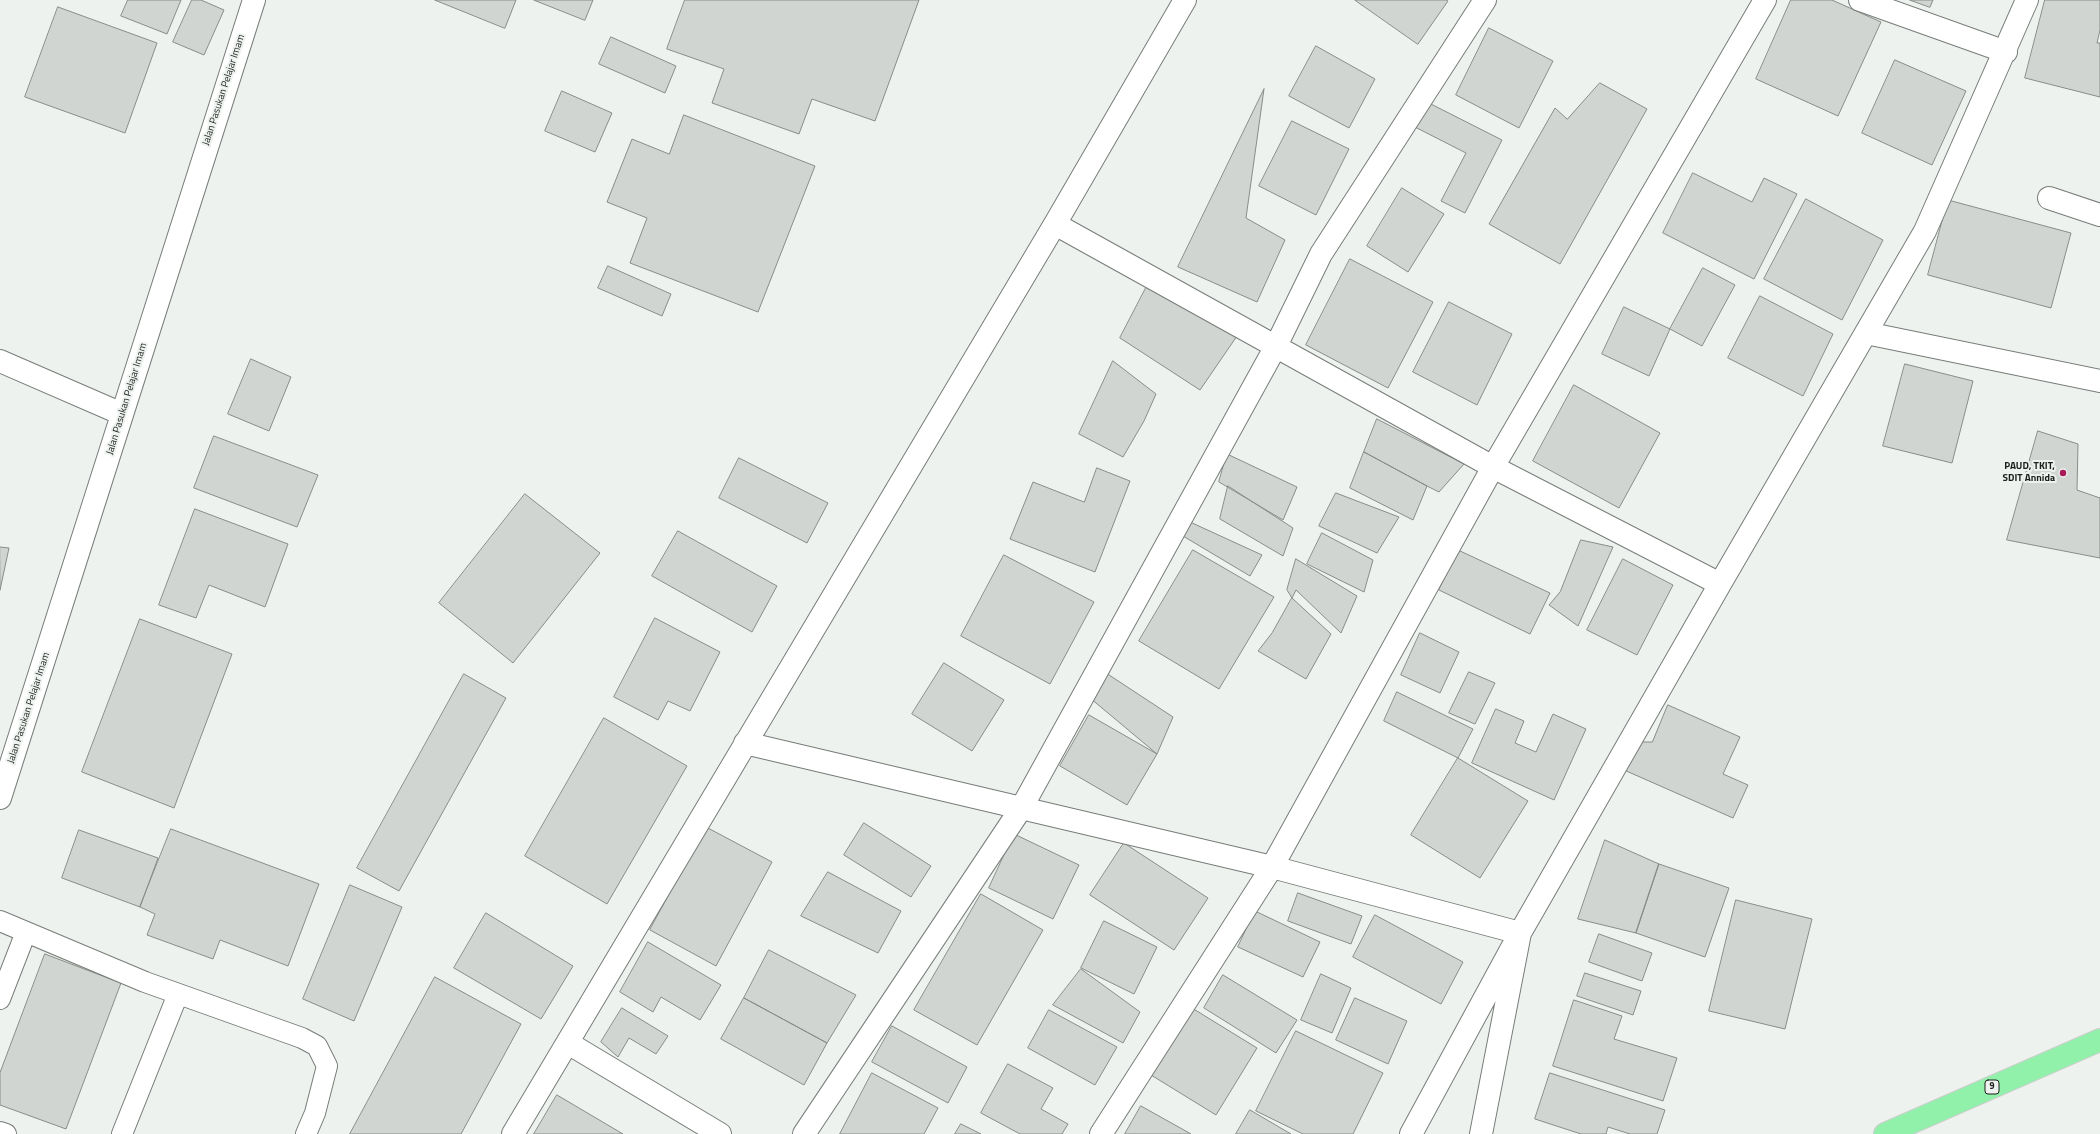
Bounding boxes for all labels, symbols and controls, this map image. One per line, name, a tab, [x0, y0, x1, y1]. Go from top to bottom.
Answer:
street label: Jalan Pasukan Pelajar Imam	[200, 33, 248, 147]
street label: Jalan Pasukan Pelajar Imam	[104, 342, 150, 456]
place label: PAUD, TKIT, SDIT Annida	[2003, 461, 2055, 484]
marker: PAUD, TKIT, SDIT Annida	[2058, 468, 2068, 478]
street label: Jalan Pasukan Pelajar Imam	[5, 651, 53, 765]
road number: 9	[1985, 1080, 1999, 1094]

